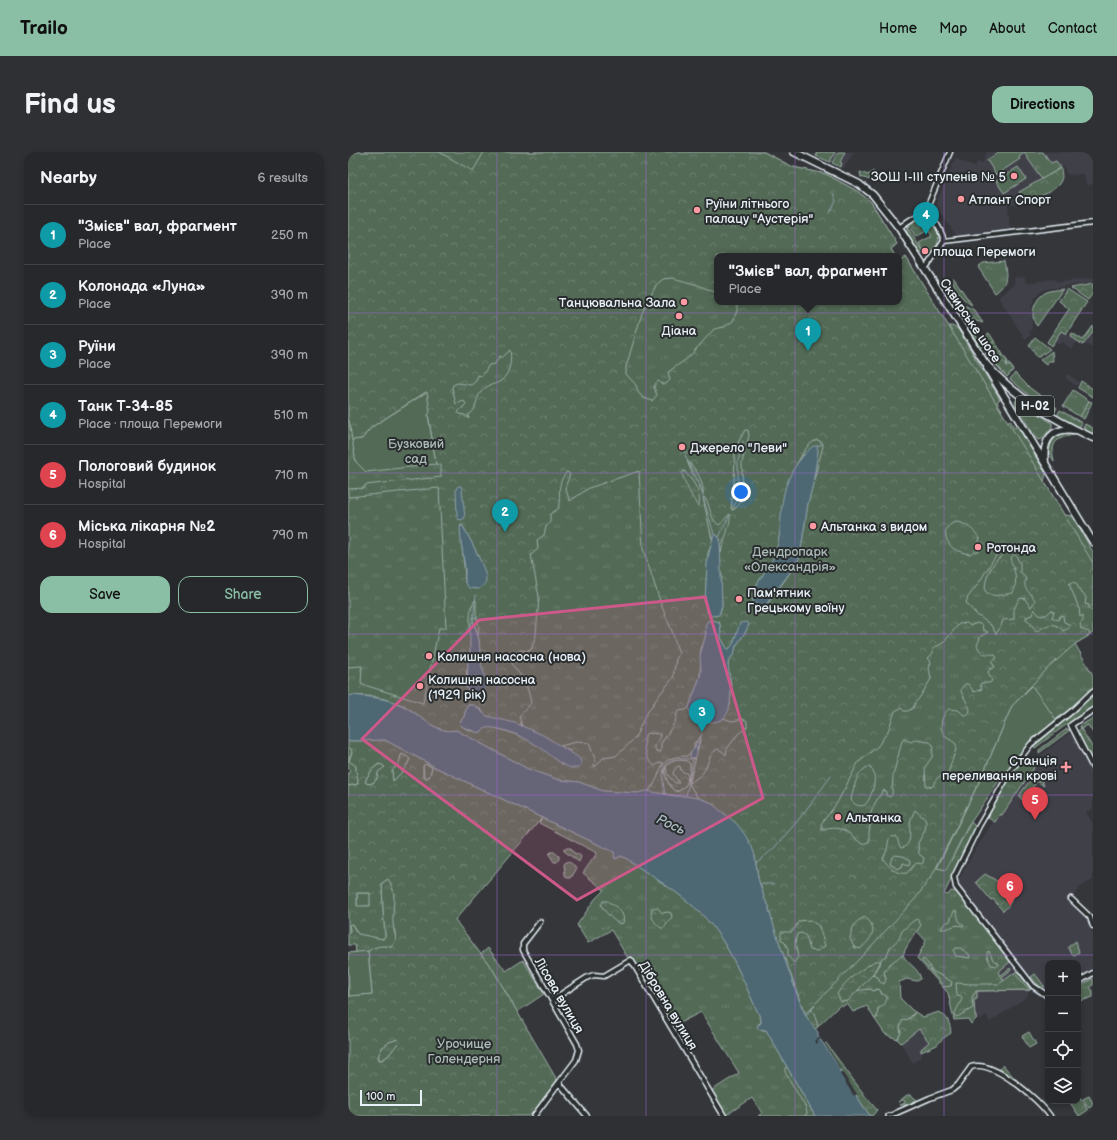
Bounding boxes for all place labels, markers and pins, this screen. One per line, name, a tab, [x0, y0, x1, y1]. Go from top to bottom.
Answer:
place label: ЗОШ І-ІІІ ступенів № 5	[871, 169, 1006, 185]
marker: ЗОШ І-ІІІ ступенів № 5	[1009, 171, 1019, 181]
place label: Атлант Спорт	[968, 192, 1051, 208]
marker: Атлант Спорт	[956, 194, 966, 204]
place label: Руїни літнього палацу "Аустерія"	[705, 196, 814, 227]
pin: 4	[913, 202, 939, 235]
marker: Руїни літнього палацу "Аустерія"	[692, 205, 702, 215]
place label: площа Перемоги	[933, 244, 1036, 260]
marker: площа Перемоги	[920, 246, 930, 256]
place label: Танцювальна Зала	[559, 295, 676, 311]
marker: Танцювальна Зала	[679, 297, 689, 307]
marker: Діана	[674, 311, 684, 321]
pin: 1	[795, 318, 821, 351]
place label: Діана	[661, 323, 697, 339]
place label: Джерело "Леви"	[690, 440, 787, 456]
marker: Джерело "Леви"	[677, 442, 687, 452]
pin: 2	[492, 499, 518, 532]
place label: Альтанка з видом	[820, 519, 927, 535]
marker: Альтанка з видом	[808, 521, 818, 531]
place label: Ротонда	[986, 540, 1037, 556]
marker: Ротонда	[973, 542, 983, 552]
place label: Пам'ятник Грецькому воїну	[747, 585, 844, 616]
marker: Пам'ятник Грецькому воїну	[734, 594, 744, 604]
place label: Колишня насосна (нова)	[437, 649, 586, 665]
marker: Колишня насосна (нова)	[424, 651, 434, 661]
place label: Колишня насосна (1929 рік)	[428, 672, 536, 703]
marker: Колишня насосна (1929 рік)	[415, 681, 425, 691]
pin: 3	[689, 699, 715, 732]
place label: Станція переливання крові	[942, 753, 1057, 784]
marker: Станція переливання крові	[1060, 761, 1072, 773]
pin: 5	[1022, 787, 1048, 820]
place label: Альтанка	[845, 810, 902, 826]
marker: Альтанка	[833, 812, 843, 822]
pin: 6	[997, 873, 1023, 906]

